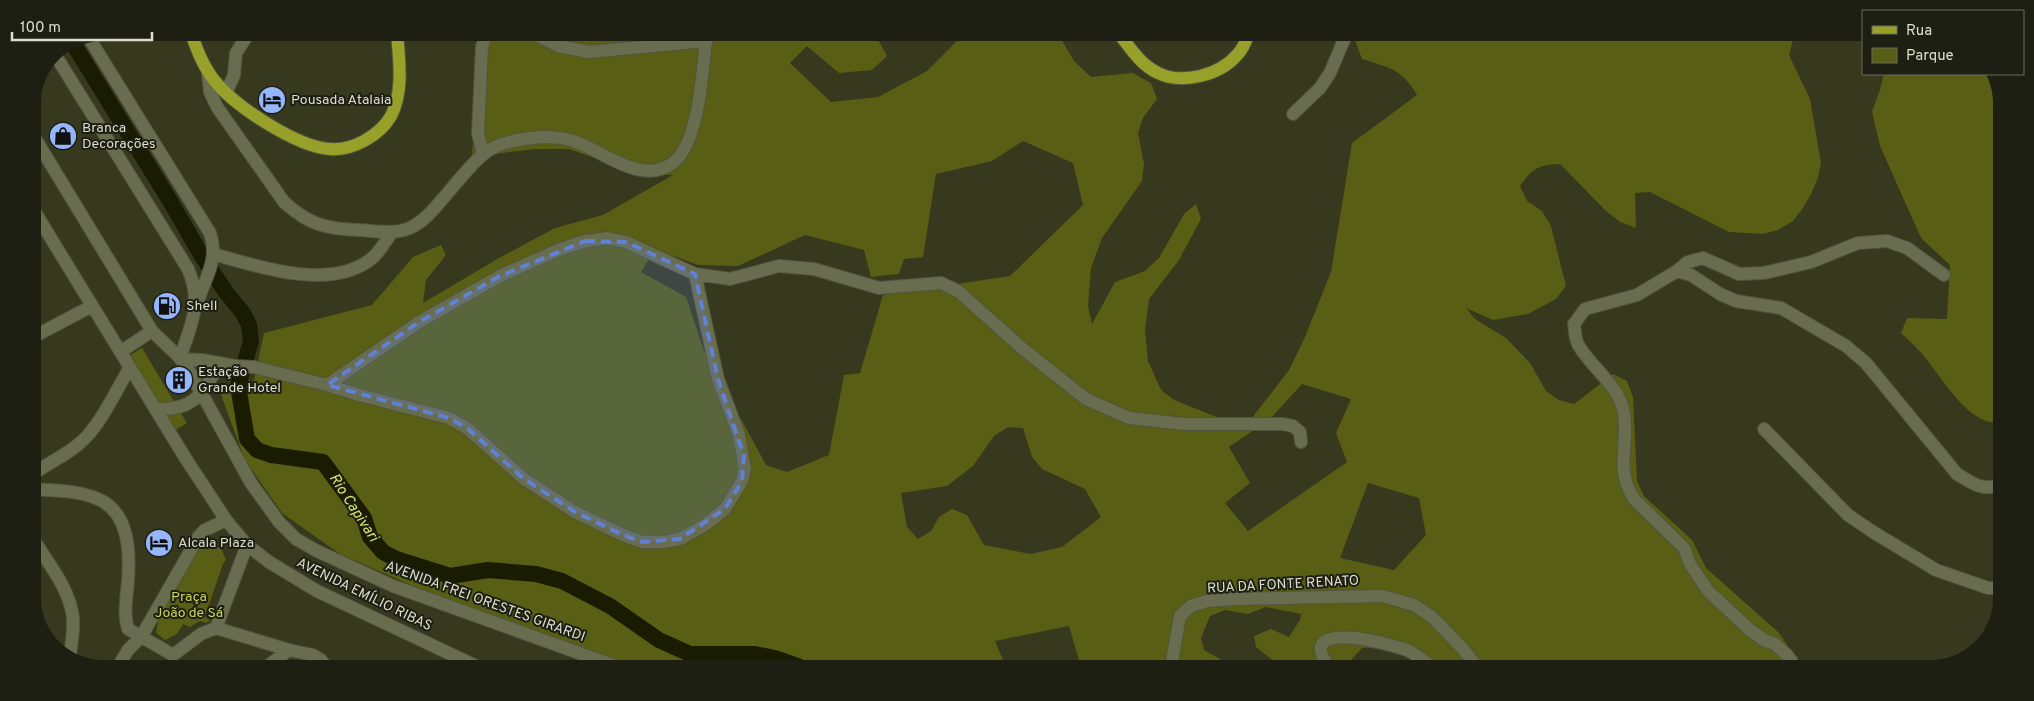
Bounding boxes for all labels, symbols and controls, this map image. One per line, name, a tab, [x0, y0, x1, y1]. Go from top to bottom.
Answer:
scale bar	[12, 10, 152, 42]
legend	[1862, 10, 2024, 75]
text: 100 m	[20, 19, 61, 38]
text: Rua	[1906, 22, 1932, 41]
text: Parque	[1906, 47, 1954, 66]
hotel icon: Pousada Atalaia	[257, 85, 287, 115]
place label: Pousada Atalaia	[291, 92, 391, 109]
place label: Branca Decorações	[82, 120, 156, 153]
shop icon: Branca Decorações	[48, 121, 78, 151]
fuel station icon: Shell	[152, 291, 182, 321]
place label: Shell	[186, 298, 217, 315]
place label: Estação Grande Hotel	[198, 364, 281, 397]
building icon: Estação Grande Hotel	[164, 365, 194, 395]
water label: Rio Capivari	[324, 470, 383, 547]
hotel icon: Alcala Plaza	[144, 528, 174, 558]
place label: Alcala Plaza	[178, 535, 254, 552]
street label: AVENIDA EMÍLIO RIBAS	[294, 554, 435, 635]
street label: AVENIDA FREI ORESTES GIRARDI	[383, 558, 587, 646]
street label: RUA DA FONTE RENATO	[1207, 573, 1359, 597]
park label: Praça João de Sá	[155, 589, 223, 622]

